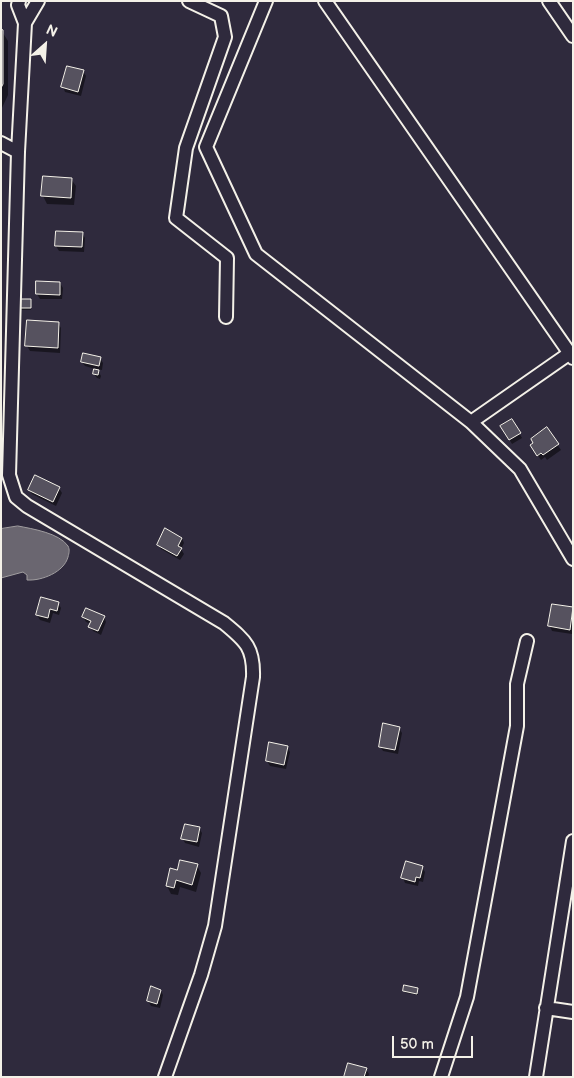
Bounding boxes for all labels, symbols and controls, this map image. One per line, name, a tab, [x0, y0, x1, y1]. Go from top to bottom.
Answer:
north arrow	[20, 20, 70, 70]
text: N	[43, 21, 60, 41]
scale bar	[394, 1026, 475, 1058]
text: 50 m	[400, 1035, 434, 1054]

